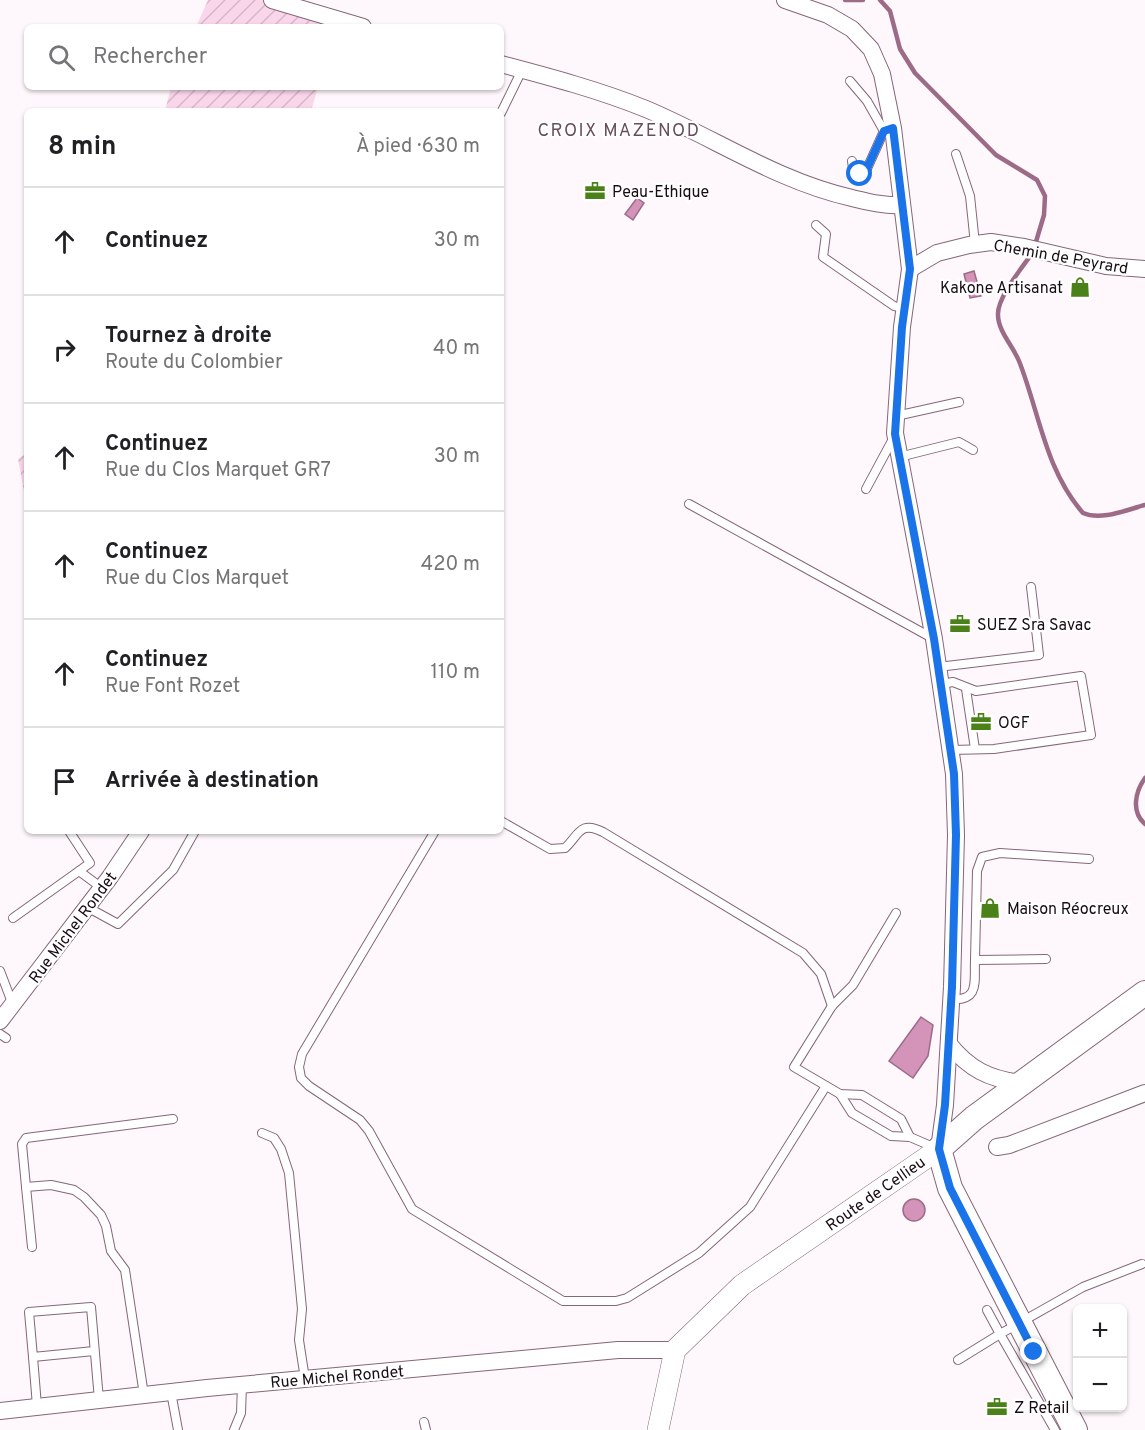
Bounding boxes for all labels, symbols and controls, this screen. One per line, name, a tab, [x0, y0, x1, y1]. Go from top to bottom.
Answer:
search box	[24, 24, 504, 90]
icon: search	[45, 41, 78, 74]
text: Rechercher	[93, 44, 207, 71]
district label: CROIX MAZENOD	[538, 120, 700, 143]
text: 8 min	[48, 131, 116, 164]
text: À pied · 630 m	[356, 134, 480, 160]
route start	[846, 160, 872, 186]
office icon: Peau-Ethique	[583, 179, 607, 203]
place label: Peau-Ethique	[612, 183, 709, 203]
icon: ahead	[48, 225, 81, 258]
text: Continuez	[105, 228, 208, 255]
text: 30 m	[434, 228, 480, 254]
street label: Chemin de Peyrard	[992, 236, 1130, 280]
shop icon: Kakone Artisanat	[1068, 275, 1092, 299]
place label: Kakone Artisanat	[940, 279, 1063, 299]
text: Tournez à droite	[105, 323, 272, 350]
icon: right	[48, 333, 81, 366]
text: 40 m	[433, 336, 480, 362]
text: Route du Colombier	[105, 350, 283, 376]
text: Continuez	[105, 431, 208, 458]
icon: ahead	[48, 441, 81, 474]
text: 30 m	[434, 444, 480, 470]
text: Rue du Clos Marquet GR7	[105, 458, 331, 484]
text: Continuez	[105, 539, 208, 566]
icon: ahead	[48, 549, 81, 582]
text: 420 m	[421, 552, 480, 578]
text: Rue du Clos Marquet	[105, 566, 289, 592]
office icon: SUEZ Sra Savac	[948, 612, 972, 636]
place label: SUEZ Sra Savac	[977, 616, 1092, 636]
text: Continuez	[105, 647, 208, 674]
icon: ahead	[48, 657, 81, 690]
text: 110 m	[431, 660, 480, 686]
text: Rue Font Rozet	[105, 674, 240, 700]
office icon: OGF	[969, 710, 993, 734]
place label: OGF	[998, 714, 1030, 734]
icon: arrive	[48, 765, 81, 798]
text: Arrivée à destination	[105, 768, 319, 795]
street label: Rue Michel Rondet	[25, 869, 122, 988]
shop icon: Maison Réocreux	[978, 896, 1002, 920]
place label: Maison Réocreux	[1007, 900, 1129, 920]
street label: Route de Cellieu	[823, 1153, 930, 1236]
map controls	[1073, 1304, 1127, 1412]
button: +	[1073, 1304, 1127, 1358]
route end	[1020, 1338, 1046, 1364]
button: −	[1073, 1358, 1127, 1412]
street label: Rue Michel Rondet	[269, 1362, 405, 1394]
office icon: Z Retail	[985, 1395, 1009, 1419]
place label: Z Retail	[1014, 1399, 1069, 1419]

